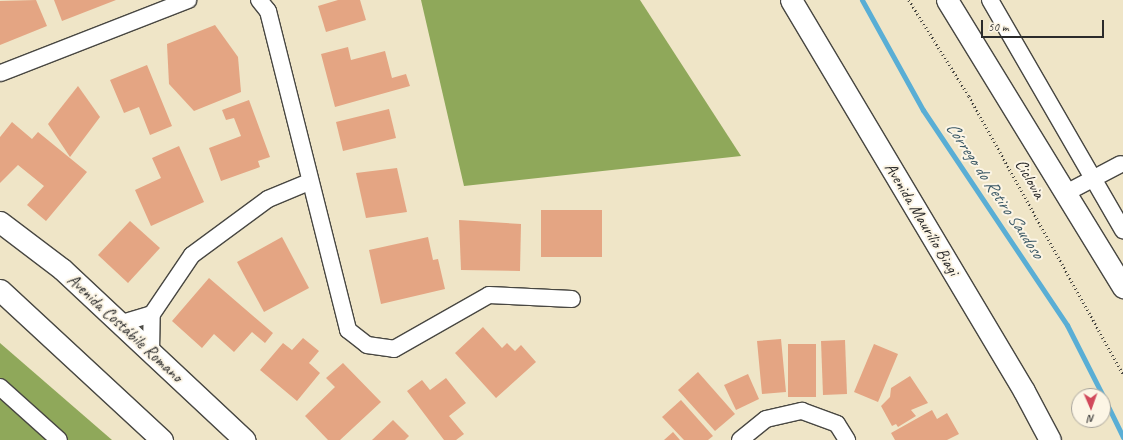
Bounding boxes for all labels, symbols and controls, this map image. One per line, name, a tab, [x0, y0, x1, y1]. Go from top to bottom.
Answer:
scale bar	[983, 12, 1106, 38]
text: 50 m	[988, 19, 1008, 35]
water label: Córrego do Retiro Saudoso	[941, 118, 1049, 262]
street label: Ciclovia	[1011, 156, 1049, 202]
street label: Avenida Maurílio Biagi	[880, 159, 964, 279]
street label: Avenida Costábile Romano	[64, 270, 186, 386]
north arrow	[1071, 388, 1111, 428]
text: N	[1088, 412, 1095, 426]

